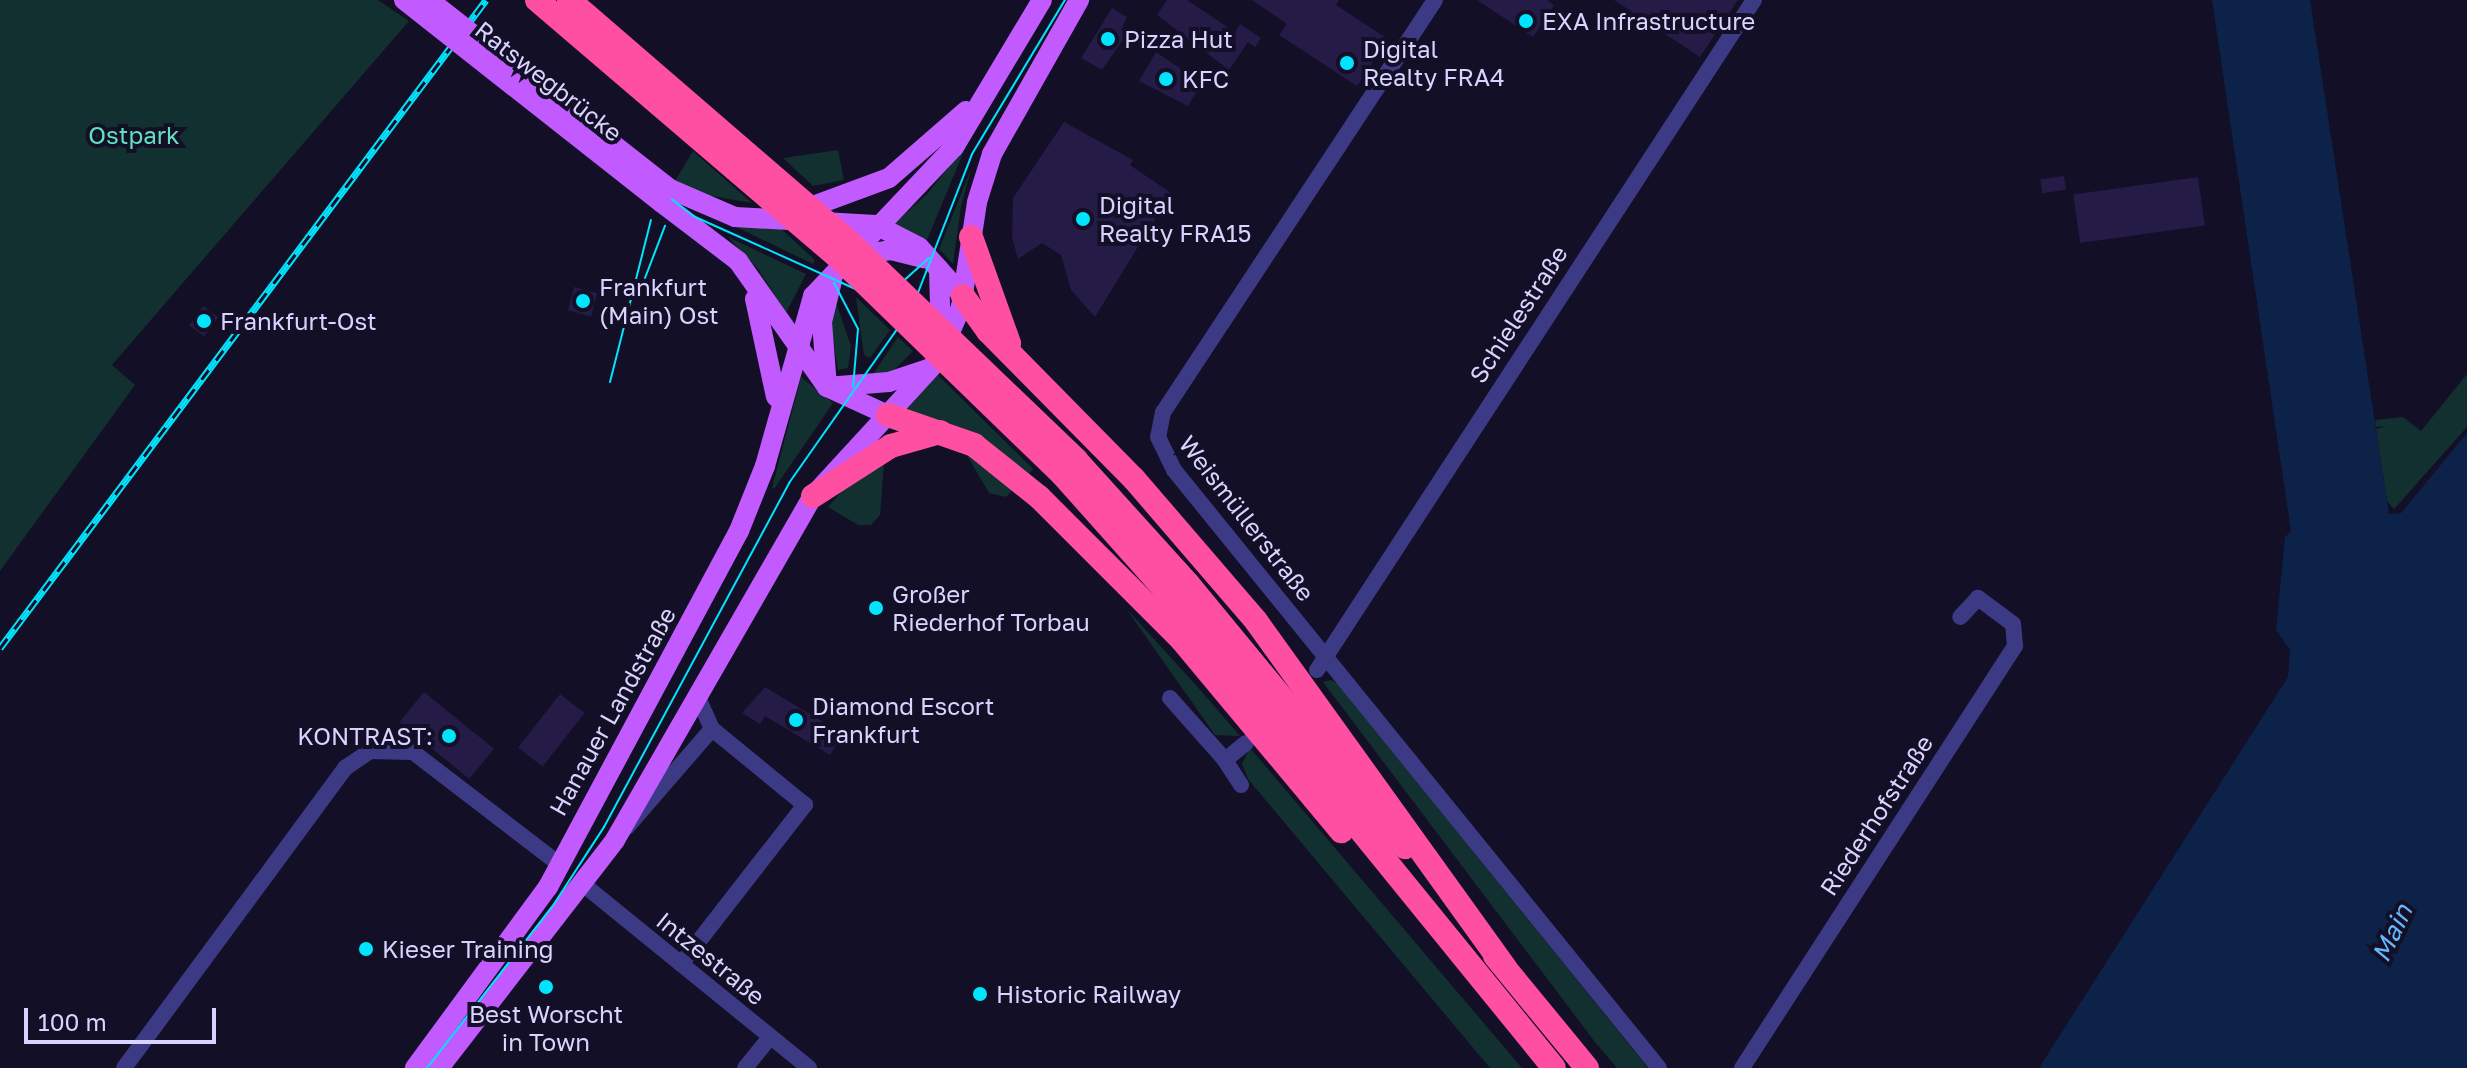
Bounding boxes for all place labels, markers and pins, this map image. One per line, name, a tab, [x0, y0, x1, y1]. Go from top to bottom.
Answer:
place label: EXA Infrastructure	[1542, 7, 1755, 35]
marker: EXA Infrastructure	[1517, 12, 1535, 30]
place label: Pizza Hut	[1124, 25, 1233, 53]
marker: Pizza Hut	[1099, 30, 1117, 48]
place label: Digital Realty FRA4	[1363, 35, 1505, 91]
marker: Digital Realty FRA4	[1338, 54, 1356, 72]
place label: KFC	[1182, 65, 1229, 93]
marker: KFC	[1157, 70, 1175, 88]
place label: Digital Realty FRA15	[1099, 191, 1252, 247]
marker: Digital Realty FRA15	[1074, 210, 1092, 228]
place label: Frankfurt (Main) Ost	[599, 273, 719, 329]
marker: Frankfurt (Main) Ost	[574, 292, 592, 310]
place label: Frankfurt-Ost	[220, 307, 377, 335]
marker: Frankfurt-Ost	[195, 312, 213, 330]
place label: Großer Riederhof Torbau	[892, 580, 1090, 636]
marker: Großer Riederhof Torbau	[867, 599, 885, 617]
place label: Diamond Escort Frankfurt	[812, 692, 994, 748]
marker: Diamond Escort Frankfurt	[787, 711, 805, 729]
place label: KONTRAST:	[297, 722, 433, 750]
marker: KONTRAST:	[440, 727, 458, 745]
place label: Kieser Training	[382, 935, 553, 963]
marker: Kieser Training	[357, 940, 375, 958]
marker: Best Worscht in Town	[537, 978, 555, 996]
place label: Historic Railway	[996, 980, 1181, 1008]
marker: Historic Railway	[971, 985, 989, 1003]
place label: Best Worscht in Town	[469, 1000, 623, 1056]

